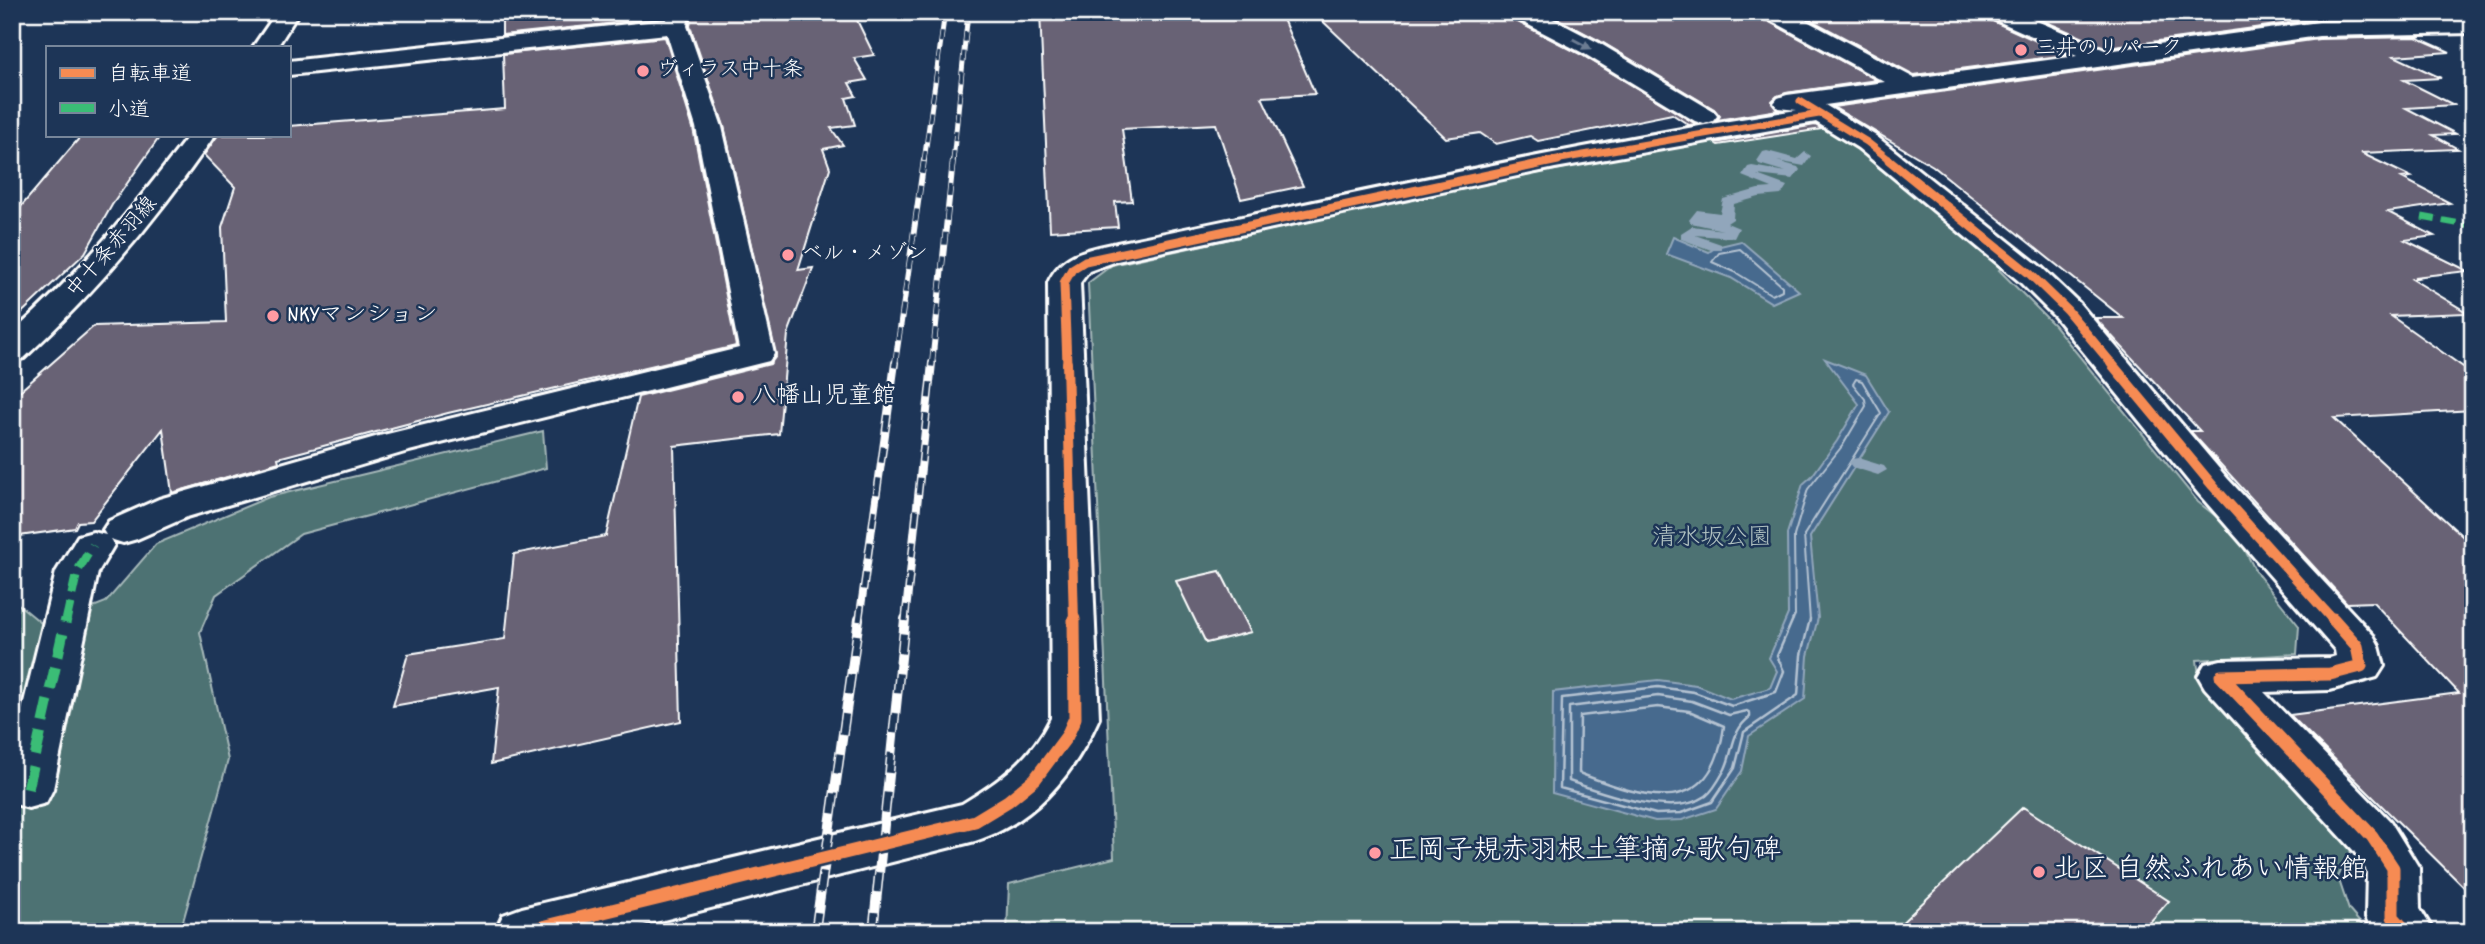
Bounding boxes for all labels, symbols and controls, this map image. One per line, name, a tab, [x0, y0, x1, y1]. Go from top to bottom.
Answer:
place label: 三井のリパーク	[2035, 35, 2182, 65]
one-way arrow	[1572, 38, 1592, 49]
marker: 三井のリパーク	[2013, 42, 2029, 58]
legend	[46, 46, 290, 136]
place label: ヴィラス中十条	[657, 56, 803, 86]
text: 自転車道	[108, 61, 192, 91]
marker: ヴィラス中十条	[635, 63, 651, 79]
text: 小道	[108, 97, 150, 127]
street label: 中十条赤羽線	[60, 191, 166, 305]
place label: ベル・メゾン	[802, 240, 928, 270]
marker: ベル・メゾン	[780, 247, 796, 263]
place label: NKYマンション	[287, 299, 438, 333]
marker: NKYマンション	[265, 308, 281, 324]
place label: 八幡山児童館	[752, 380, 896, 414]
marker: 八幡山児童館	[730, 389, 746, 405]
park label: 清水坂公園	[1652, 522, 1772, 556]
place label: 正岡子規赤羽根土筆摘み歌句碑	[1389, 833, 1781, 873]
marker: 正岡子規赤羽根土筆摘み歌句碑	[1367, 845, 1383, 861]
place label: 北区 自然ふれあい情報館	[2053, 852, 2367, 892]
marker: 北区 自然ふれあい情報館	[2031, 864, 2047, 880]

